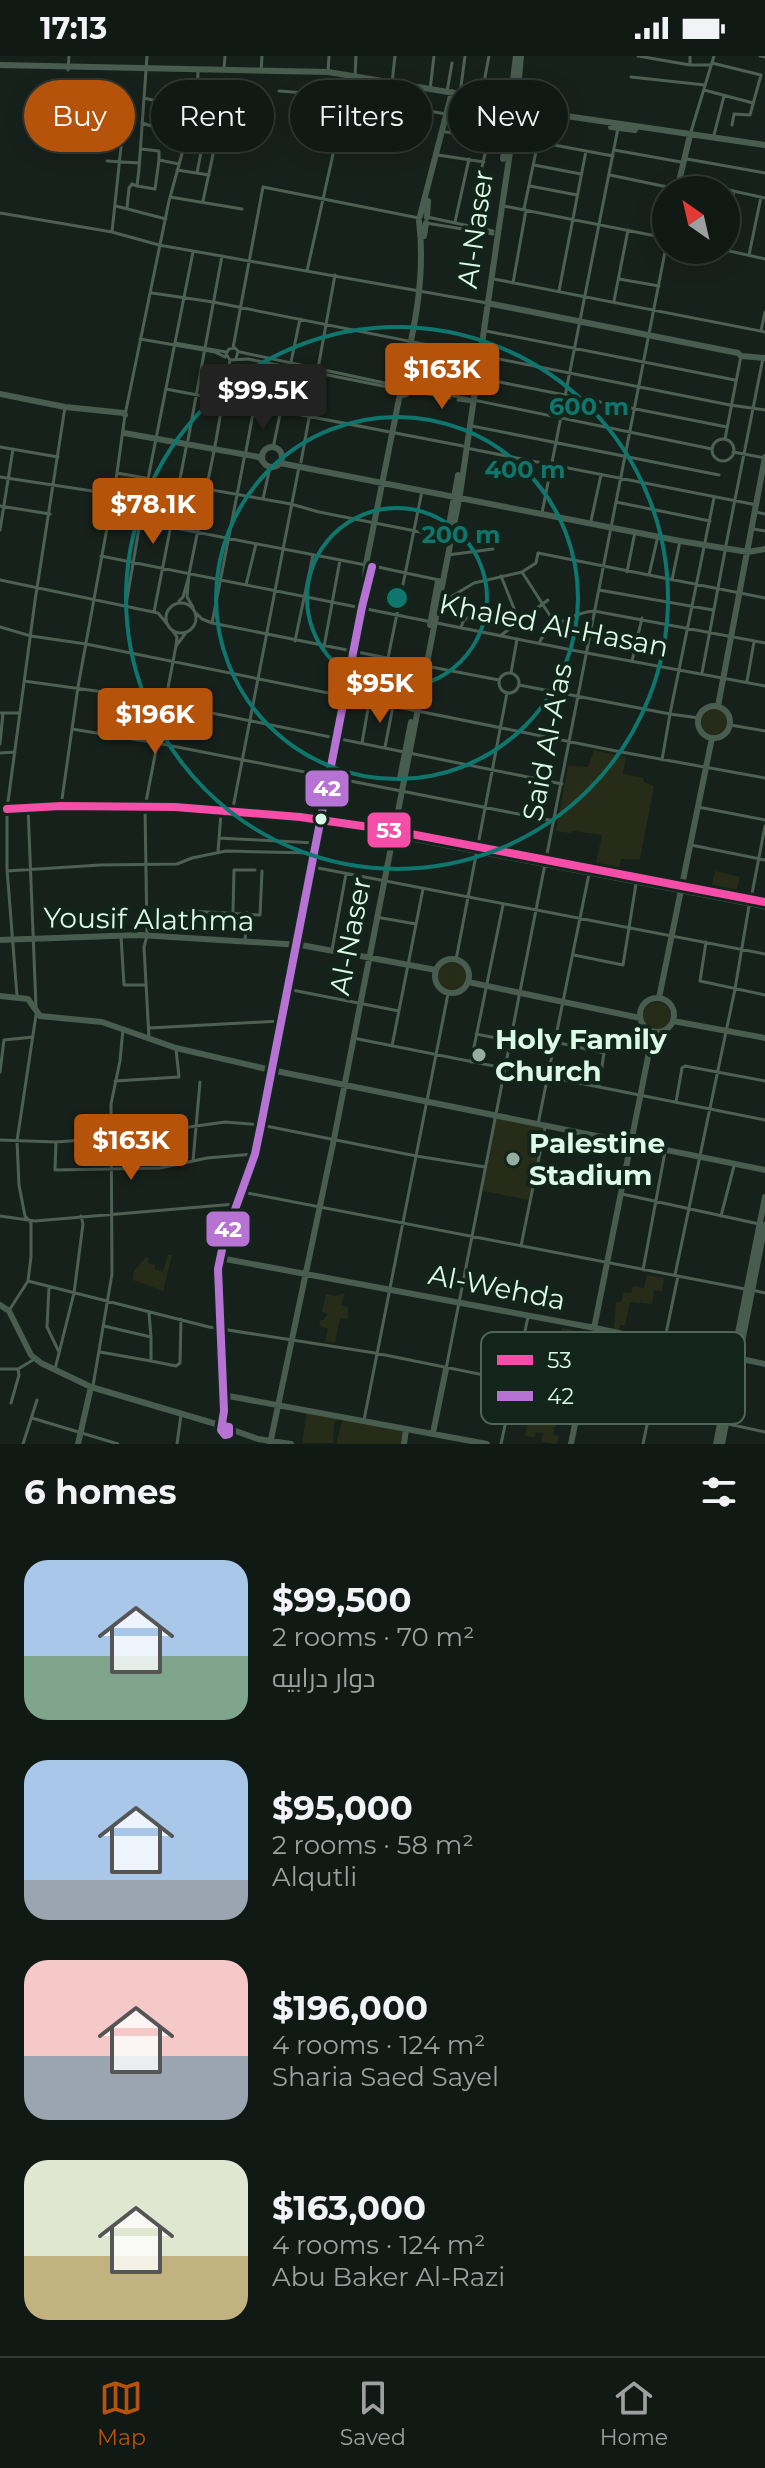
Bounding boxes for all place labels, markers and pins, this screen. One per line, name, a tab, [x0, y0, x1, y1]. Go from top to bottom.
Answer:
pin: $163K	[386, 343, 498, 411]
pin: $99.5K	[198, 364, 328, 432]
pin: $78.1K	[88, 478, 218, 546]
centre of rings	[383, 584, 411, 612]
pin: $95K	[333, 657, 427, 725]
pin: $196K	[99, 688, 211, 756]
unlabelled marker	[313, 811, 329, 827]
place label: Holy Family Church	[495, 1022, 667, 1088]
marker: Holy Family Church	[470, 1046, 488, 1064]
pin: $163K	[75, 1114, 187, 1182]
place label: Palestine Stadium	[529, 1126, 665, 1192]
marker: Palestine Stadium	[504, 1150, 522, 1168]

